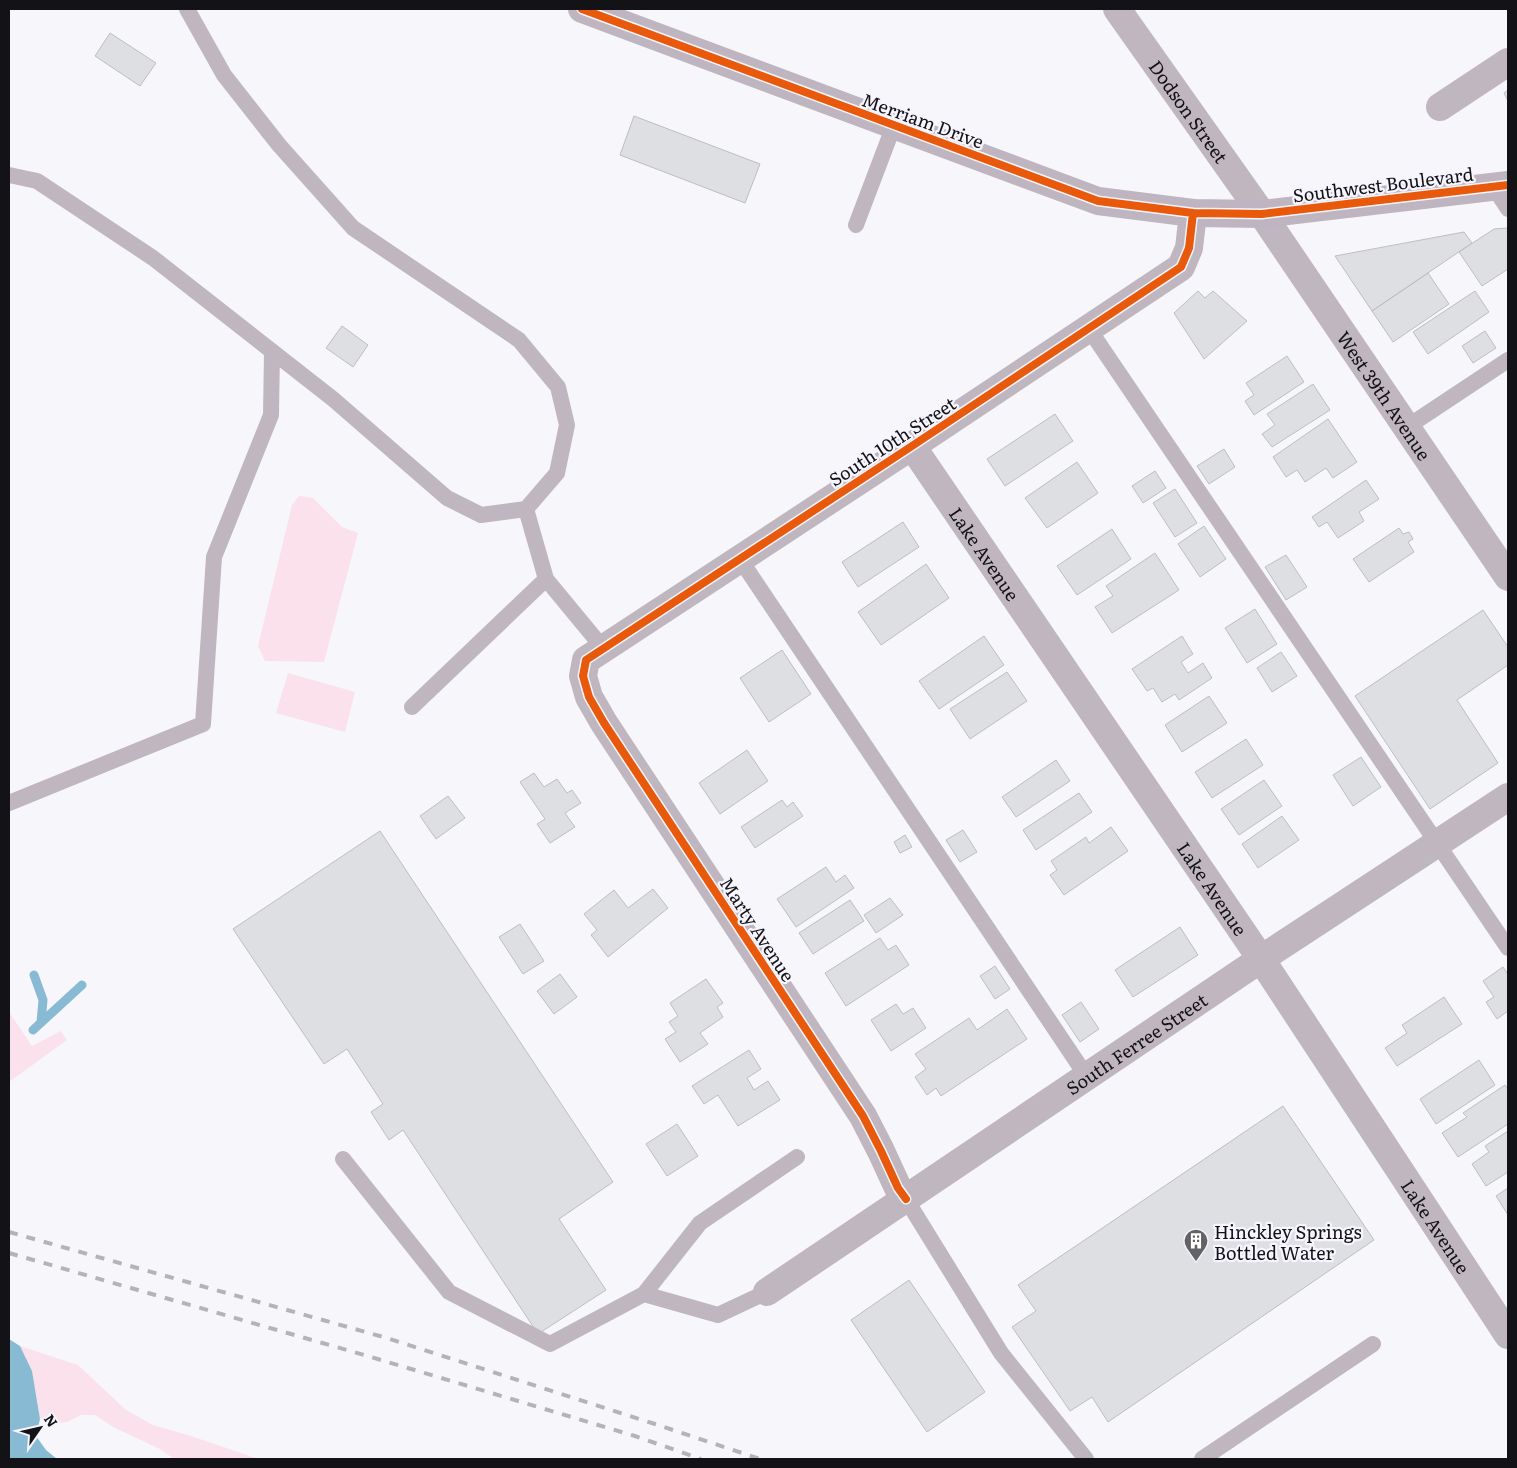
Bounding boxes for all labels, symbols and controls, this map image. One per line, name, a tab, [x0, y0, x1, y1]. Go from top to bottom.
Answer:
street label: Dodson Street	[1143, 54, 1236, 169]
street label: Merriam Drive	[858, 85, 988, 155]
street label: Southwest Boulevard	[1291, 160, 1475, 208]
street label: West 39th Avenue	[1331, 325, 1438, 465]
street label: South 10th Street	[823, 389, 962, 492]
street label: Lake Avenue	[944, 501, 1027, 606]
street label: Lake Avenue	[1171, 836, 1255, 941]
street label: Marty Avenue	[714, 871, 802, 987]
street label: South Ferree Street	[1060, 986, 1213, 1101]
street label: Lake Avenue	[1395, 1173, 1477, 1279]
place label: Hinckley Springs Bottled Water	[1214, 1218, 1362, 1266]
building icon: Hinckley Springs Bottled Water	[1183, 1228, 1209, 1262]
north arrow	[15, 1403, 65, 1453]
text: N	[40, 1410, 63, 1431]

